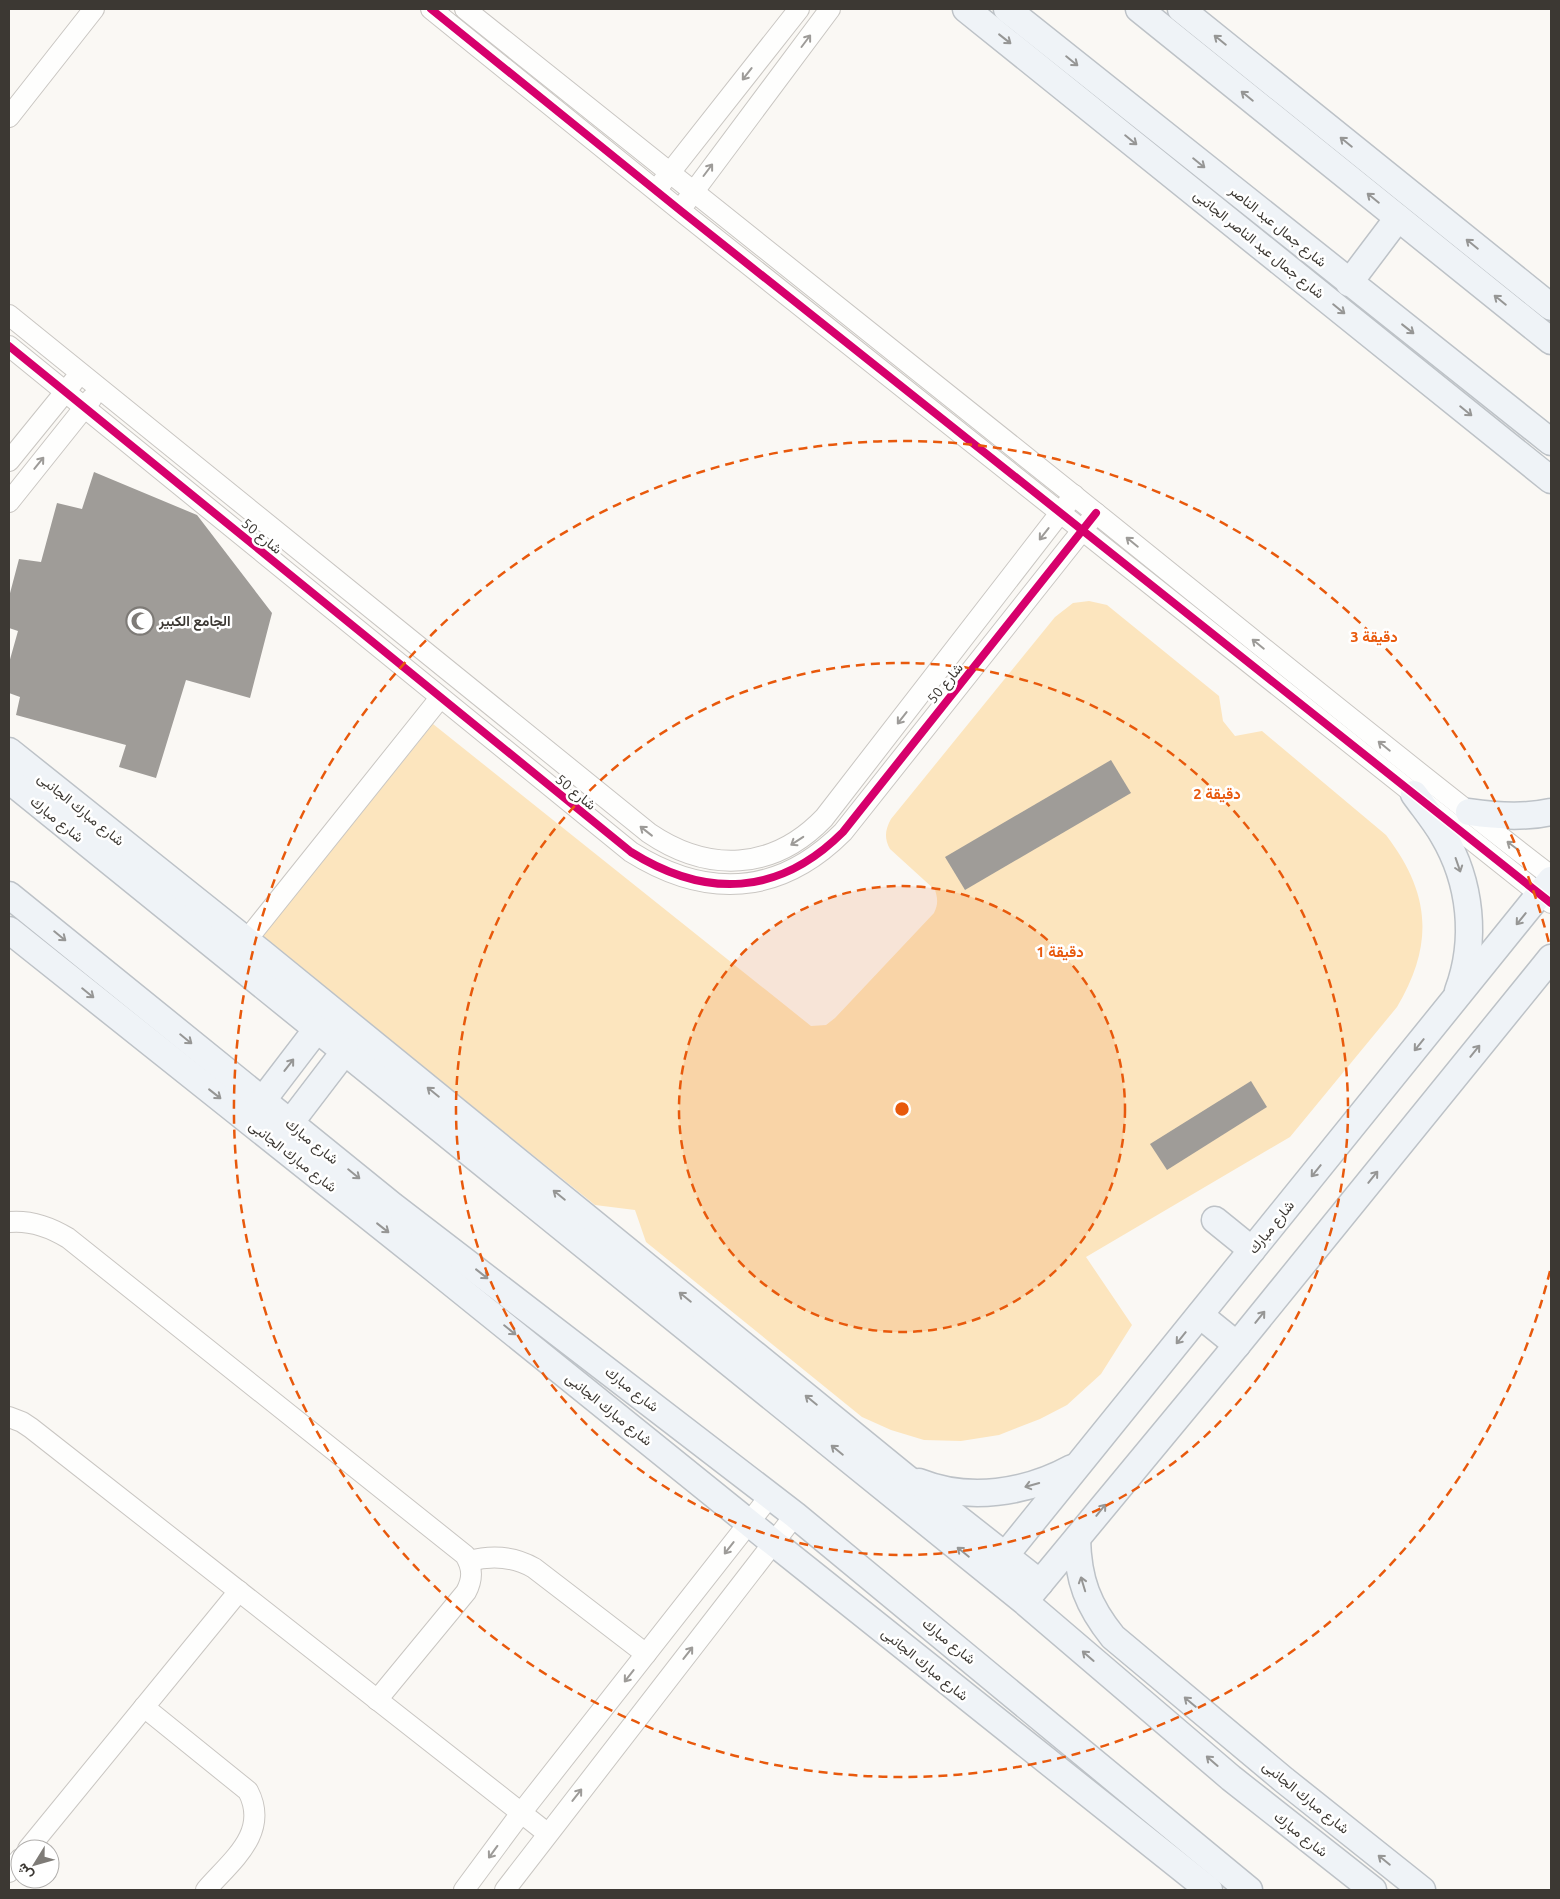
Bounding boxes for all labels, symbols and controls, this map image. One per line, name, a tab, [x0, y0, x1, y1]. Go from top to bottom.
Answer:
one-way arrow	[998, 33, 1011, 44]
one-way arrow	[801, 34, 811, 48]
one-way arrow	[1213, 34, 1226, 45]
one-way arrow	[1065, 56, 1078, 67]
one-way arrow	[742, 68, 753, 81]
one-way arrow	[1241, 90, 1254, 101]
one-way arrow	[1125, 135, 1138, 146]
one-way arrow	[1340, 136, 1353, 147]
one-way arrow	[1192, 157, 1205, 168]
one-way arrow	[703, 164, 714, 177]
street label: شارع جمال عبد الناصر	[1224, 181, 1330, 272]
street label: شارع جمال عبد الناصر الجانبى	[1189, 186, 1327, 304]
one-way arrow	[1367, 192, 1380, 203]
one-way arrow	[1466, 238, 1479, 249]
one-way arrow	[1494, 294, 1507, 305]
one-way arrow	[1333, 303, 1346, 314]
one-way arrow	[1401, 324, 1414, 335]
one-way arrow	[1459, 405, 1472, 416]
one-way arrow	[34, 457, 45, 470]
street label: شارع 50	[237, 515, 285, 559]
one-way arrow	[1039, 527, 1050, 540]
one-way arrow	[1126, 536, 1139, 547]
mosque icon: الجامع الكبير	[125, 606, 155, 636]
place label: الجامع الكبير	[158, 613, 231, 631]
text: 3 دقيقة	[1350, 628, 1398, 646]
one-way arrow	[1252, 638, 1265, 649]
street label: شارع 50	[924, 660, 968, 708]
one-way arrow	[897, 711, 908, 724]
one-way arrow	[1378, 740, 1391, 751]
street label: شارع مبارك الجانبى	[34, 769, 128, 849]
street label: شارع 50	[551, 771, 599, 815]
text: 2 دقيقة	[1193, 785, 1241, 803]
street label: شارع مبارك	[27, 792, 87, 846]
one-way arrow	[640, 825, 653, 836]
one-way arrow	[790, 835, 804, 846]
one-way arrow	[1506, 841, 1519, 852]
one-way arrow	[1453, 857, 1463, 873]
one-way arrow	[1515, 912, 1526, 925]
one-way arrow	[53, 931, 66, 942]
text: 1 دقيقة	[1036, 943, 1084, 961]
one-way arrow	[81, 988, 94, 999]
one-way arrow	[179, 1033, 192, 1044]
one-way arrow	[1413, 1038, 1424, 1051]
one-way arrow	[1470, 1045, 1481, 1058]
one-way arrow	[284, 1059, 295, 1072]
one-way arrow	[426, 1087, 439, 1098]
one-way arrow	[208, 1089, 221, 1100]
centre of rings	[893, 1100, 911, 1118]
street label: شارع مبارك	[280, 1115, 342, 1170]
street label: شارع مبارك الجانبى	[244, 1117, 340, 1197]
one-way arrow	[1311, 1164, 1322, 1177]
one-way arrow	[347, 1169, 360, 1180]
one-way arrow	[1367, 1171, 1379, 1184]
one-way arrow	[552, 1189, 565, 1200]
street label: شارع مبارك	[1245, 1197, 1300, 1259]
one-way arrow	[377, 1223, 390, 1234]
one-way arrow	[475, 1269, 489, 1279]
one-way arrow	[678, 1292, 691, 1303]
one-way arrow	[1254, 1311, 1265, 1324]
one-way arrow	[503, 1324, 516, 1335]
one-way arrow	[1175, 1331, 1186, 1344]
street label: شارع مبارك	[600, 1363, 662, 1417]
street label: شارع مبارك الجانبى	[561, 1369, 655, 1451]
one-way arrow	[804, 1394, 817, 1405]
one-way arrow	[831, 1444, 844, 1455]
one-way arrow	[1025, 1480, 1041, 1490]
one-way arrow	[1095, 1504, 1106, 1517]
one-way arrow	[724, 1541, 735, 1554]
one-way arrow	[957, 1546, 970, 1557]
one-way arrow	[1078, 1577, 1088, 1593]
street label: شارع مبارك	[917, 1615, 979, 1670]
street label: شارع مبارك الجانبى	[877, 1624, 971, 1706]
one-way arrow	[682, 1646, 693, 1659]
one-way arrow	[1082, 1650, 1095, 1661]
one-way arrow	[624, 1669, 635, 1682]
one-way arrow	[1184, 1697, 1197, 1708]
one-way arrow	[1205, 1756, 1218, 1767]
street label: شارع مبارك الجانبى	[1259, 1757, 1353, 1837]
one-way arrow	[572, 1789, 583, 1802]
street label: شارع مبارك	[1271, 1808, 1331, 1860]
north arrow	[10, 1839, 60, 1889]
one-way arrow	[488, 1845, 498, 1859]
one-way arrow	[1378, 1854, 1391, 1865]
text: ش	[13, 1860, 37, 1883]

